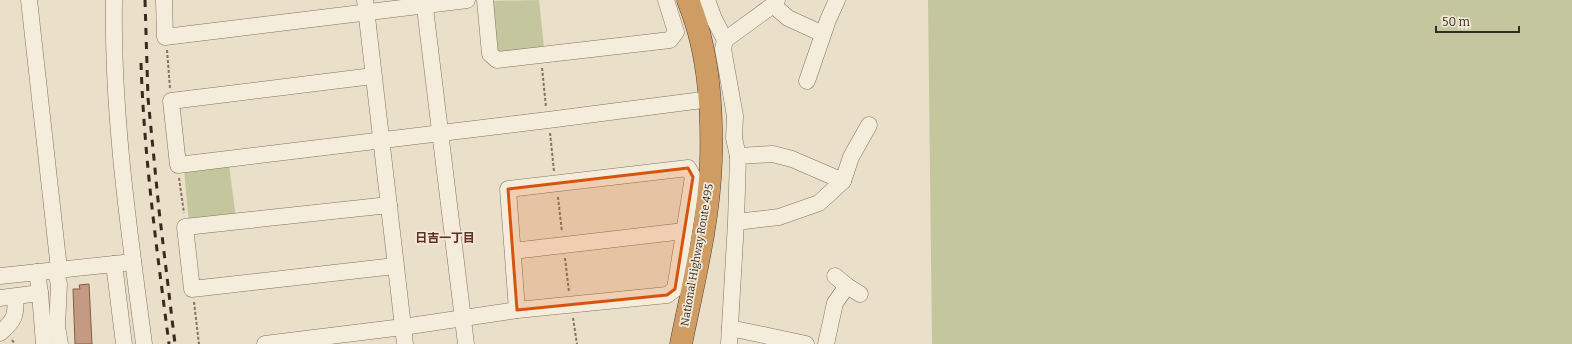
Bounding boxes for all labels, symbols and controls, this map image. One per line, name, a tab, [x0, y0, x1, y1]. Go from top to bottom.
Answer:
scale bar	[1436, 8, 1519, 34]
text: 50 m	[1442, 15, 1471, 29]
street label: National Highway Route 495	[678, 183, 716, 327]
district label: 日吉一丁目	[415, 231, 475, 245]

